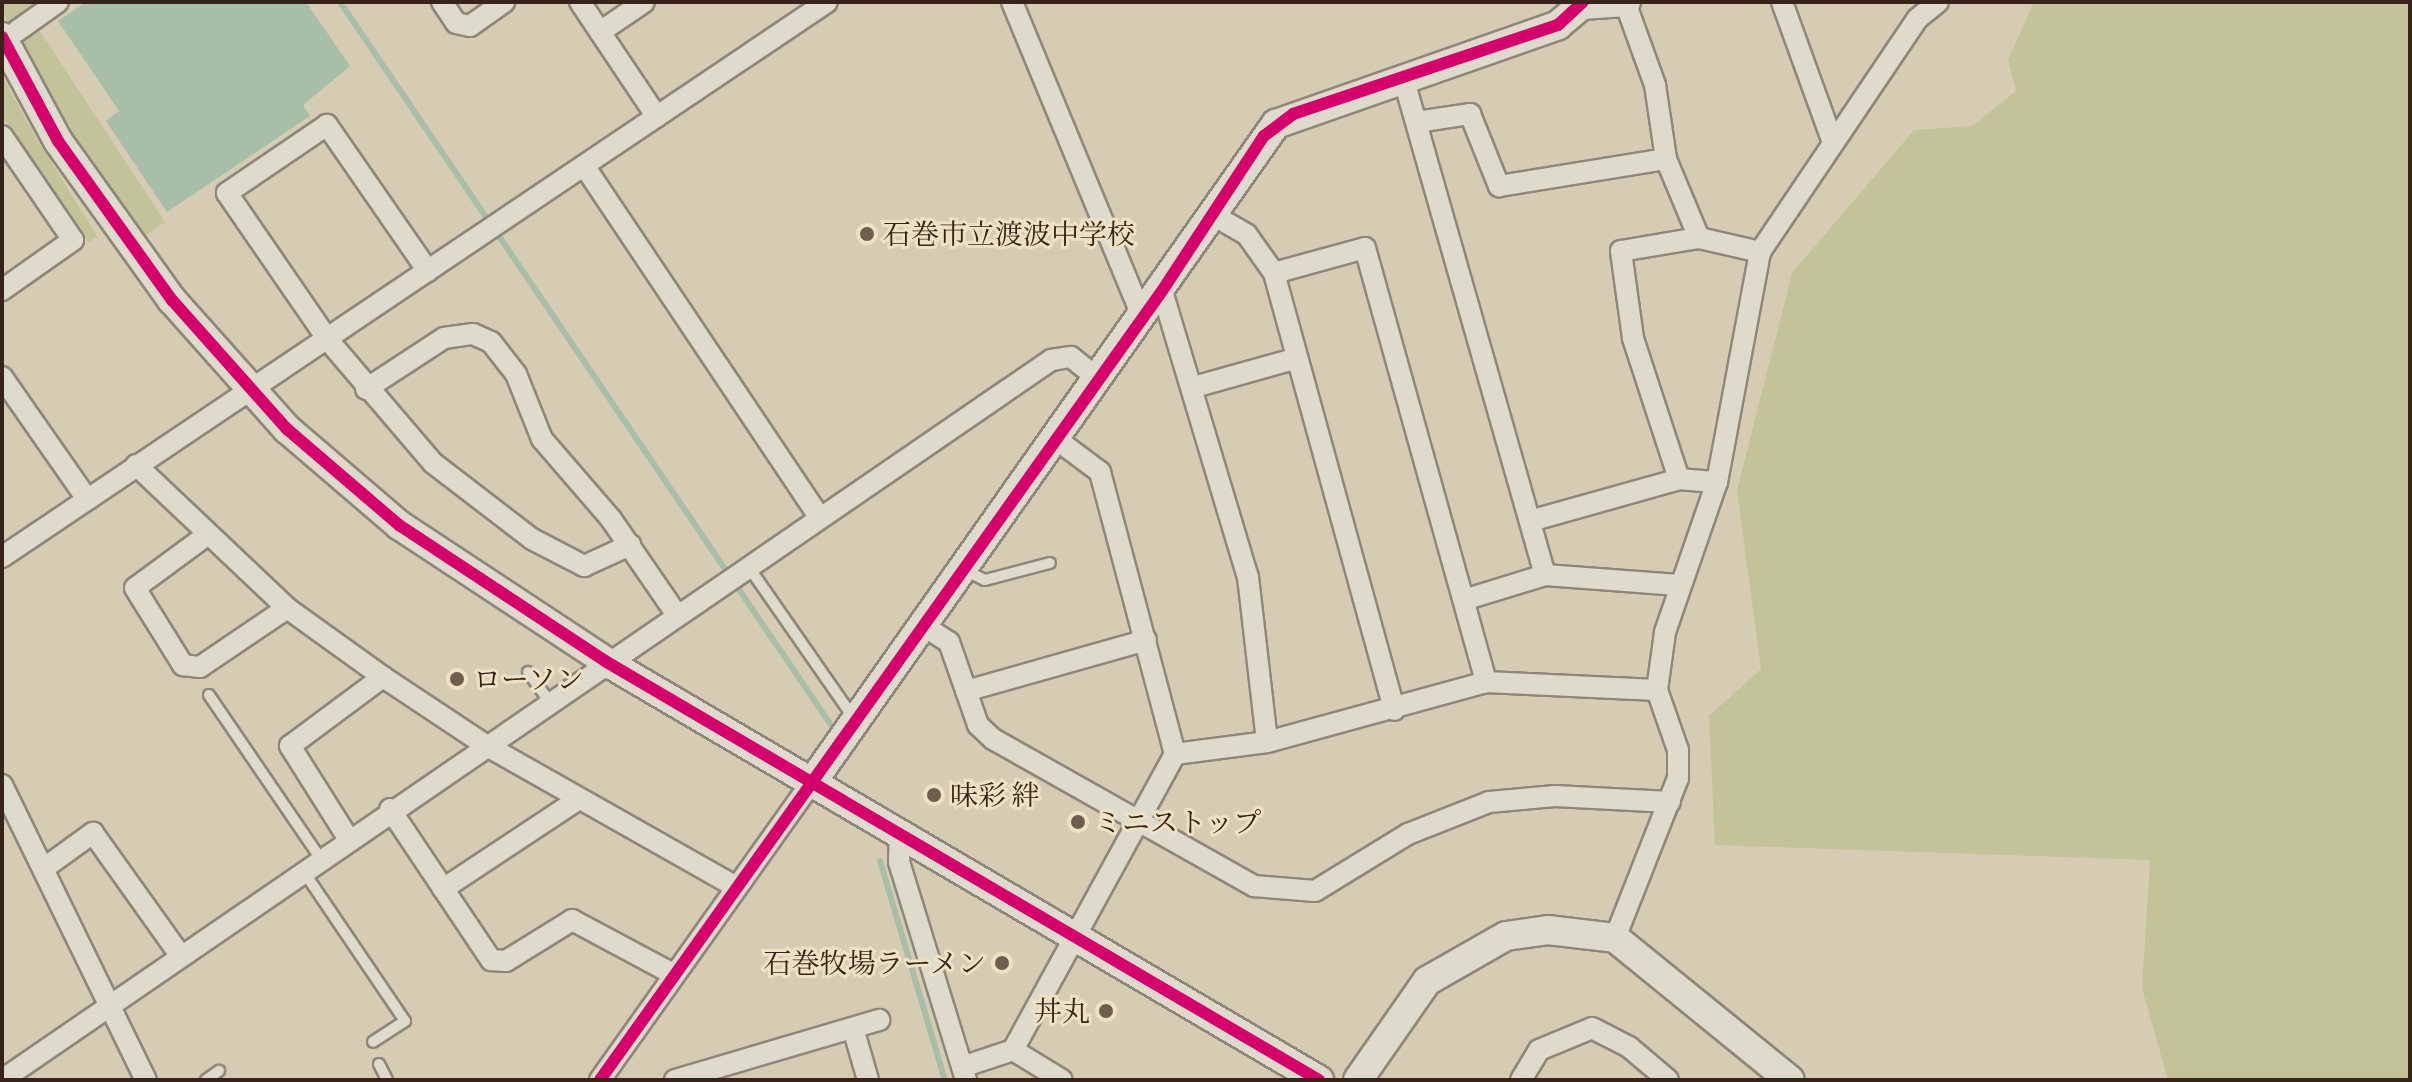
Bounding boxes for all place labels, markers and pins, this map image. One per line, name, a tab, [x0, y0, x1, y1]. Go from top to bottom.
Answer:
place label: 石巻市立渡波中学校	[883, 217, 1135, 251]
marker: 石巻市立渡波中学校	[858, 225, 876, 243]
place label: ローソン	[473, 662, 585, 696]
marker: ローソン	[448, 670, 466, 688]
place label: 味彩 絆	[950, 778, 1040, 812]
marker: 味彩 絆	[925, 786, 943, 804]
place label: ミニストップ	[1094, 805, 1262, 839]
marker: ミニストップ	[1069, 813, 1087, 831]
place label: 石巻牧場ラーメン	[762, 946, 986, 980]
marker: 石巻牧場ラーメン	[993, 954, 1011, 972]
place label: 丼丸	[1034, 994, 1090, 1028]
marker: 丼丸	[1097, 1002, 1115, 1020]

